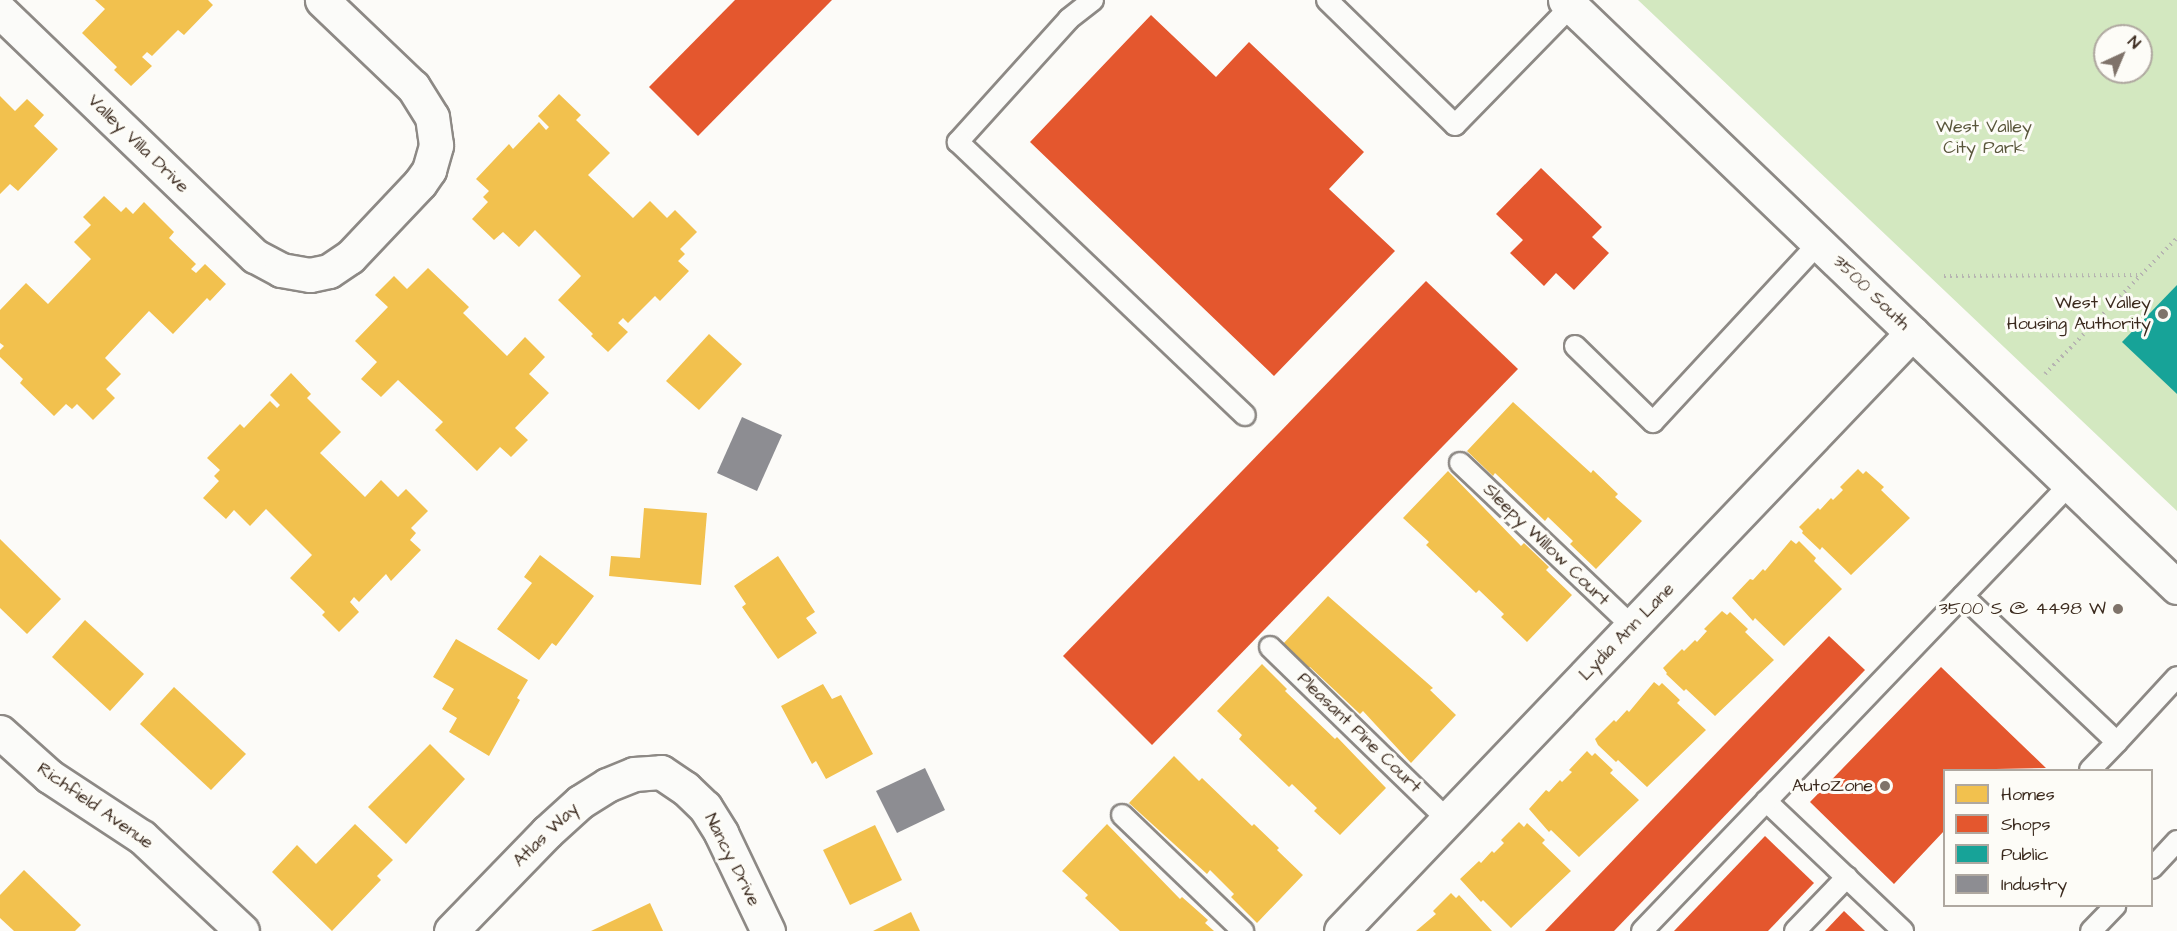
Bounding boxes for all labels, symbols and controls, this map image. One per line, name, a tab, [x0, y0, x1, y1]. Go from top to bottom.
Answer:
north arrow	[2093, 24, 2153, 84]
text: N	[2123, 31, 2145, 54]
street label: Valley Villa Drive	[83, 90, 193, 198]
park label: West Valley City Park	[1936, 117, 2032, 160]
street label: 3500 South	[1828, 251, 1914, 335]
place label: West Valley Housing Authority	[2007, 293, 2151, 336]
marker: West Valley Housing Authority	[2156, 307, 2170, 321]
street label: Sleepy Willow Court	[1478, 479, 1614, 611]
street label: Lydia Ann Lane	[1575, 579, 1679, 685]
place label: 3500 S @ 4498 W	[1939, 598, 2106, 620]
marker: 3500 S @ 4498 W	[2111, 602, 2125, 616]
street label: Pleasant Pine Court	[1292, 668, 1426, 798]
street label: Richfield Avenue	[33, 758, 157, 854]
legend	[1943, 769, 2153, 907]
place label: AutoZone	[1792, 775, 1873, 797]
marker: AutoZone	[1878, 779, 1892, 793]
text: Homes	[2001, 782, 2055, 807]
street label: Atlas Way	[509, 798, 583, 872]
street label: Nancy Drive	[699, 810, 765, 910]
text: Shops	[2001, 812, 2051, 837]
text: Public	[2001, 842, 2049, 867]
text: Industry	[2001, 872, 2067, 897]

